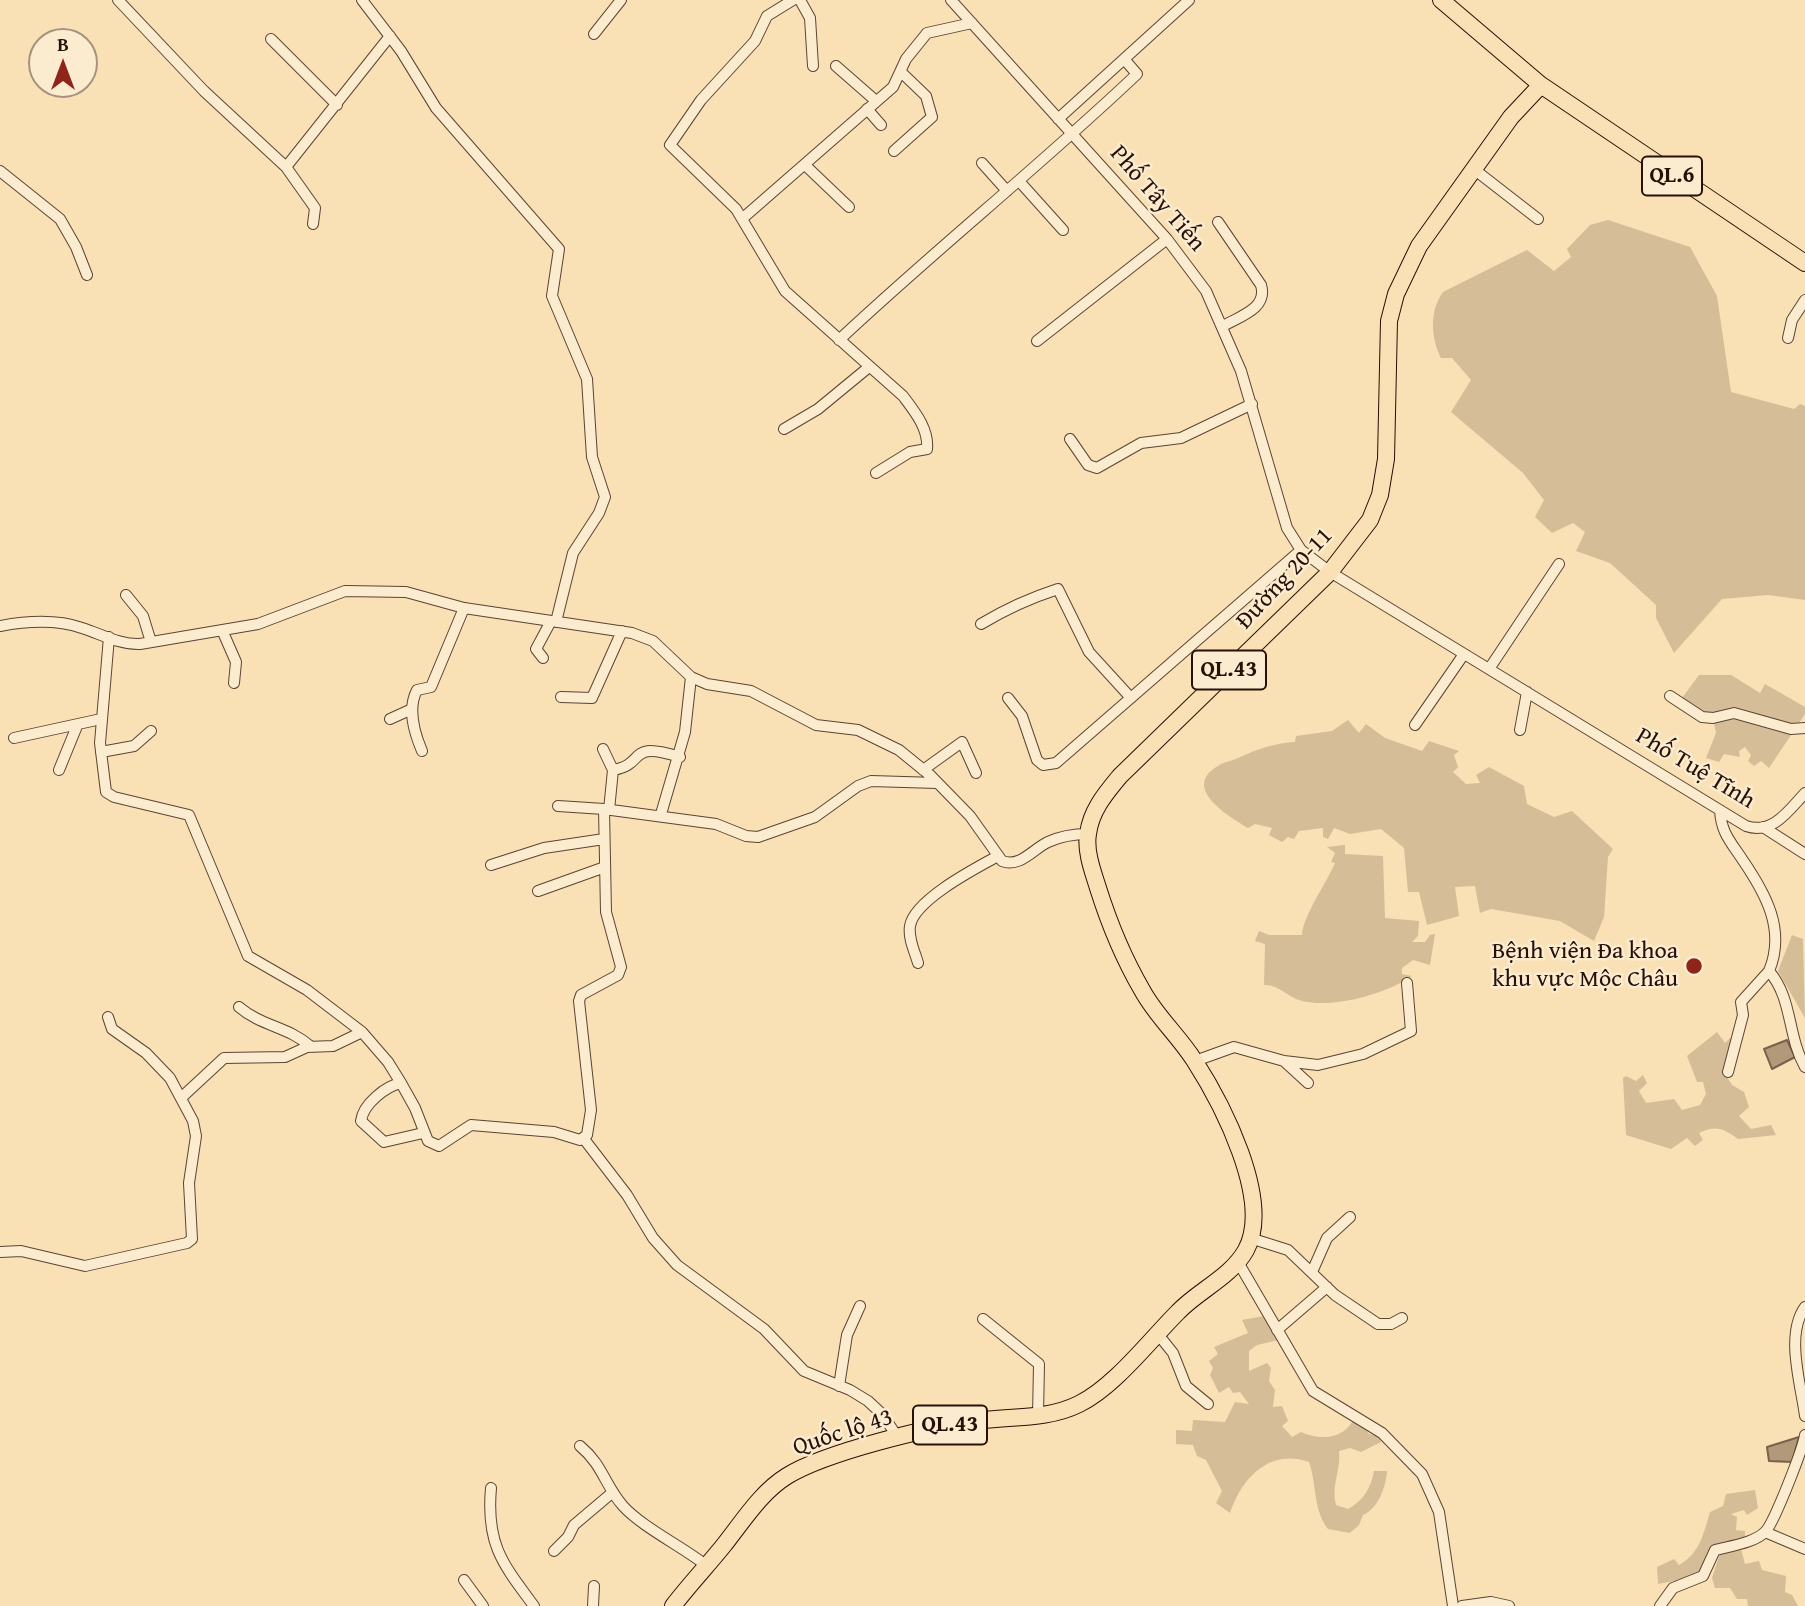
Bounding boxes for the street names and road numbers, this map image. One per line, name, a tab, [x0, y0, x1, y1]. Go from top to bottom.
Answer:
street label: Phố Tây Tiến	[1103, 140, 1211, 258]
road number: QL.6	[1642, 156, 1702, 196]
street label: Đường 20-11	[1231, 522, 1339, 636]
road number: QL.43	[1192, 650, 1266, 690]
street label: Phố Tuệ Tĩnh	[1630, 722, 1760, 816]
street label: Quốc lộ 43	[790, 1403, 896, 1463]
road number: QL.43	[913, 1406, 987, 1444]

